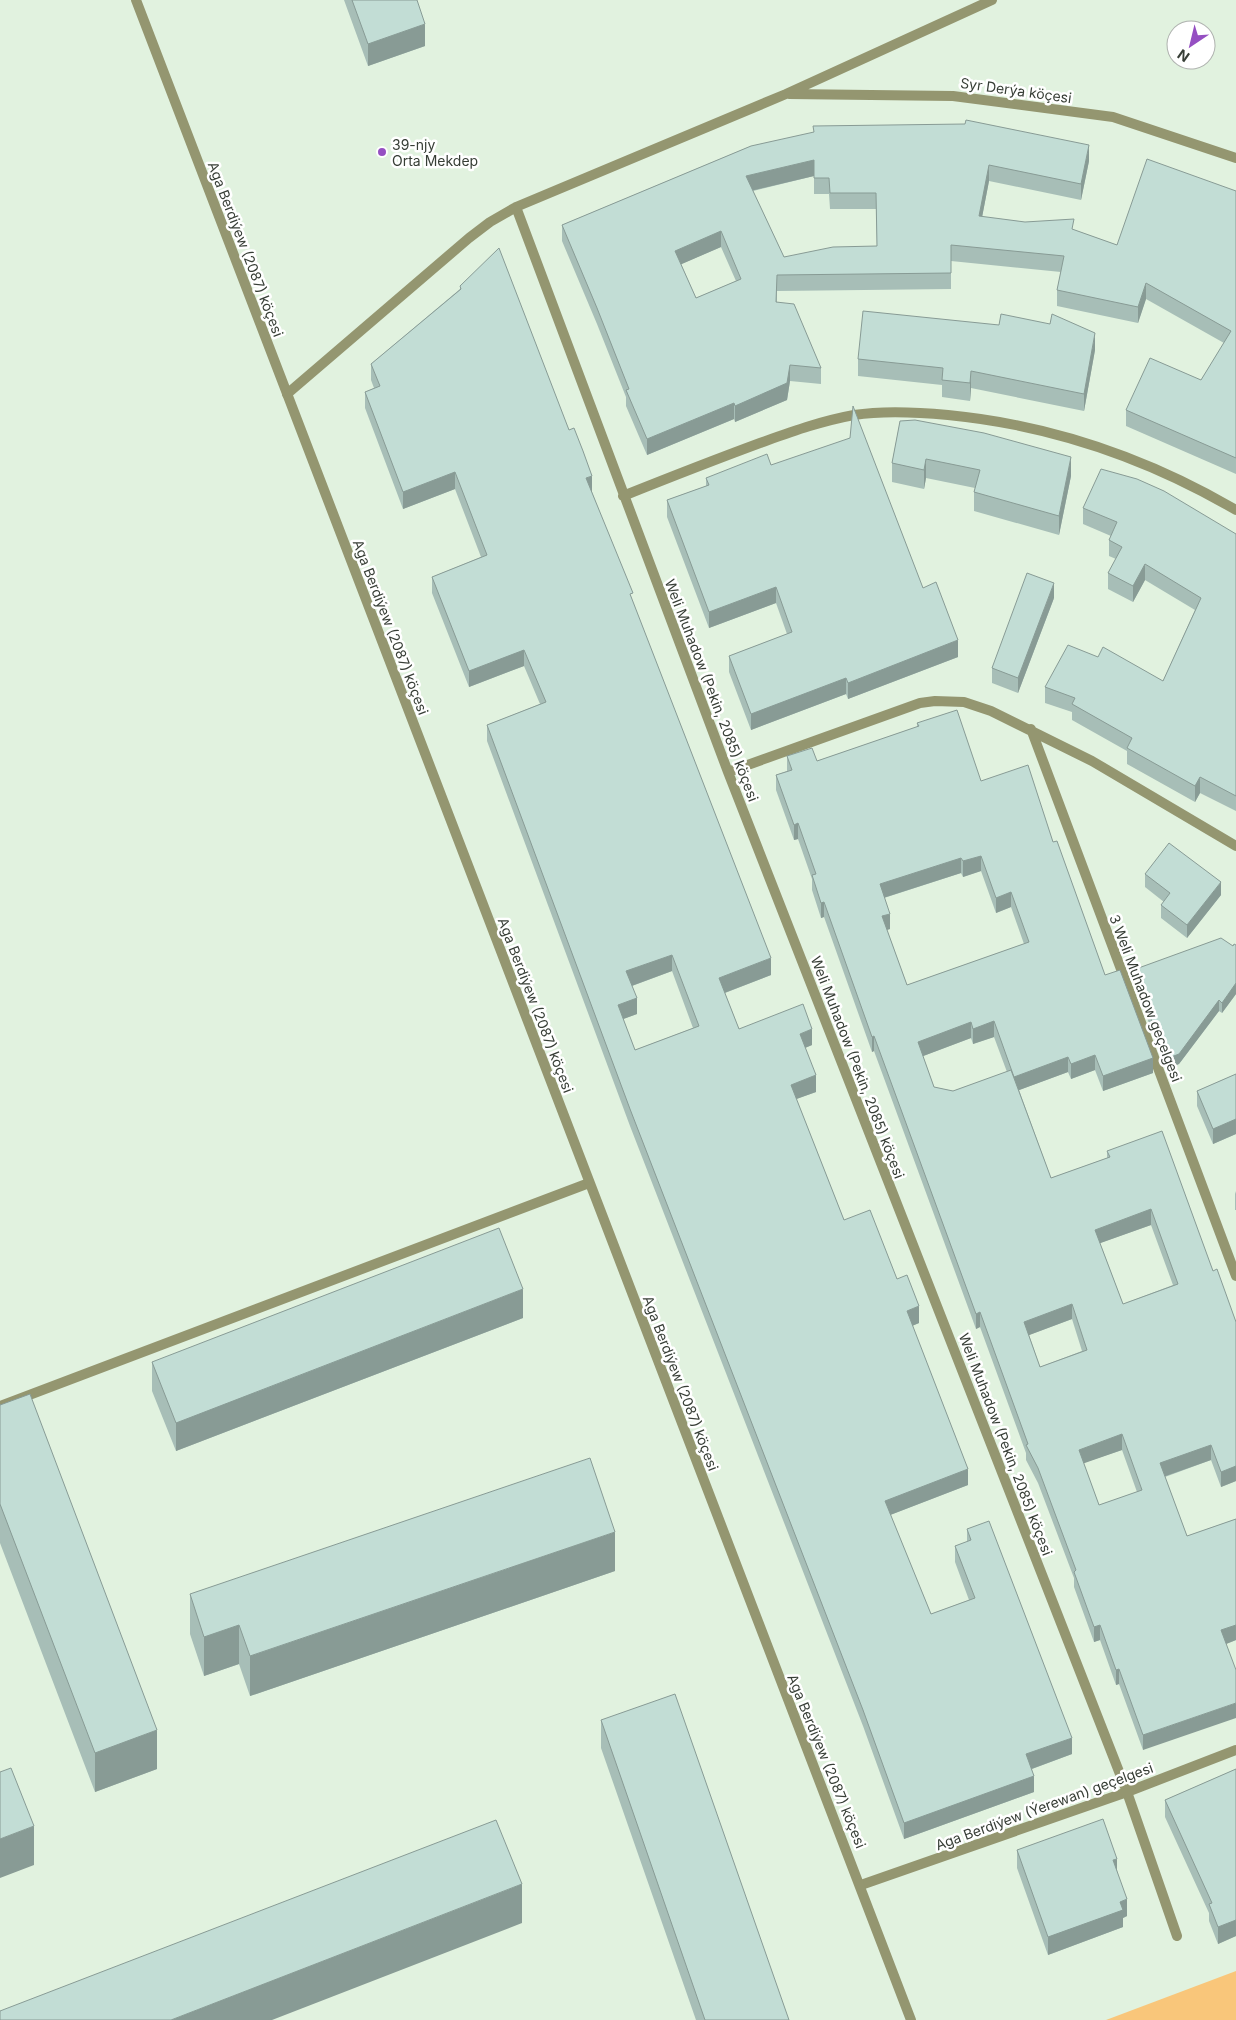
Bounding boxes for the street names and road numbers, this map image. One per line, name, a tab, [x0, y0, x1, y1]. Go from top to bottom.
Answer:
street label: Syr Derýa köçesi	[959, 74, 1073, 106]
street label: Aga Berdiýew (2087) köçesi	[205, 159, 287, 339]
street label: Aga Berdiýew (2087) köçesi	[350, 537, 432, 717]
street label: Weli Muhadow (Pekin, 2085) köçesi	[662, 576, 762, 804]
street label: 3 Weli Muhadow geçelgesi	[1106, 912, 1186, 1084]
street label: Aga Berdiýew (2087) köçesi	[495, 915, 577, 1095]
street label: Weli Muhadow (Pekin, 2085) köçesi	[808, 953, 908, 1181]
street label: Aga Berdiýew (2087) köçesi	[640, 1293, 722, 1473]
street label: Weli Muhadow (Pekin, 2085) köçesi	[956, 1330, 1056, 1558]
street label: Aga Berdiýew (2087) köçesi	[784, 1672, 870, 1850]
street label: Aga Berdiýew (Ýerewan) geçelgesi	[933, 1759, 1155, 1853]

